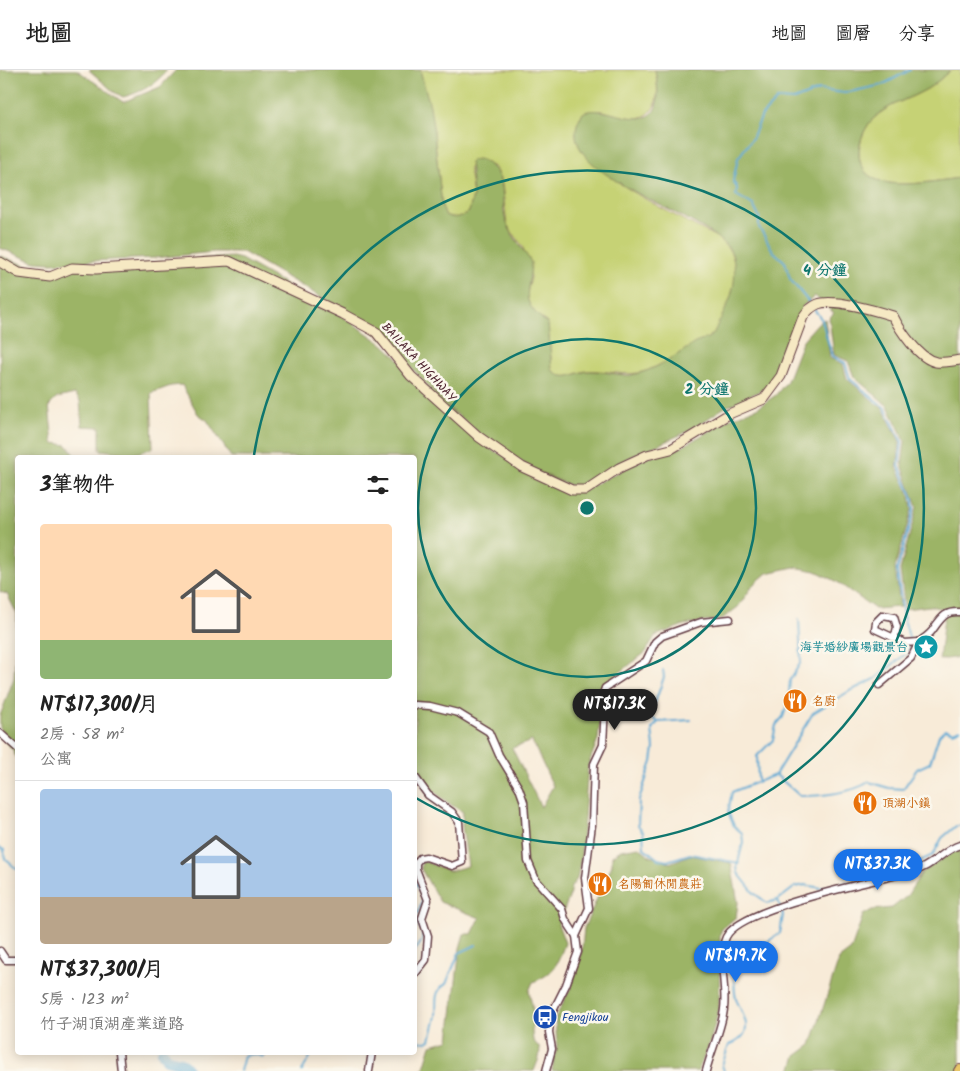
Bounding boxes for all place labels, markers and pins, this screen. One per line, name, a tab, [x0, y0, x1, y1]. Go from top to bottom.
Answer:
centre of rings	[578, 499, 596, 517]
place icon: 海芋婚紗廣場觀景台	[913, 634, 939, 660]
place label: 海芋婚紗廣場觀景台	[800, 638, 908, 657]
pin: NT$17.3K	[563, 688, 667, 731]
restaurant icon: 名廚	[782, 688, 808, 714]
place label: 名廚	[812, 692, 836, 711]
restaurant icon: 頂湖小鎮	[852, 790, 878, 816]
place label: 頂湖小鎮	[882, 794, 931, 813]
pin: NT$37.3K	[826, 848, 930, 891]
restaurant icon: 名陽匍休閒農莊	[587, 871, 613, 897]
place label: 名陽匍休閒農莊	[618, 875, 702, 894]
pin: NT$19.7K	[684, 940, 788, 983]
bus stop icon: Fengjikou	[532, 1004, 558, 1030]
place label: Fengjikou	[562, 1008, 609, 1027]

